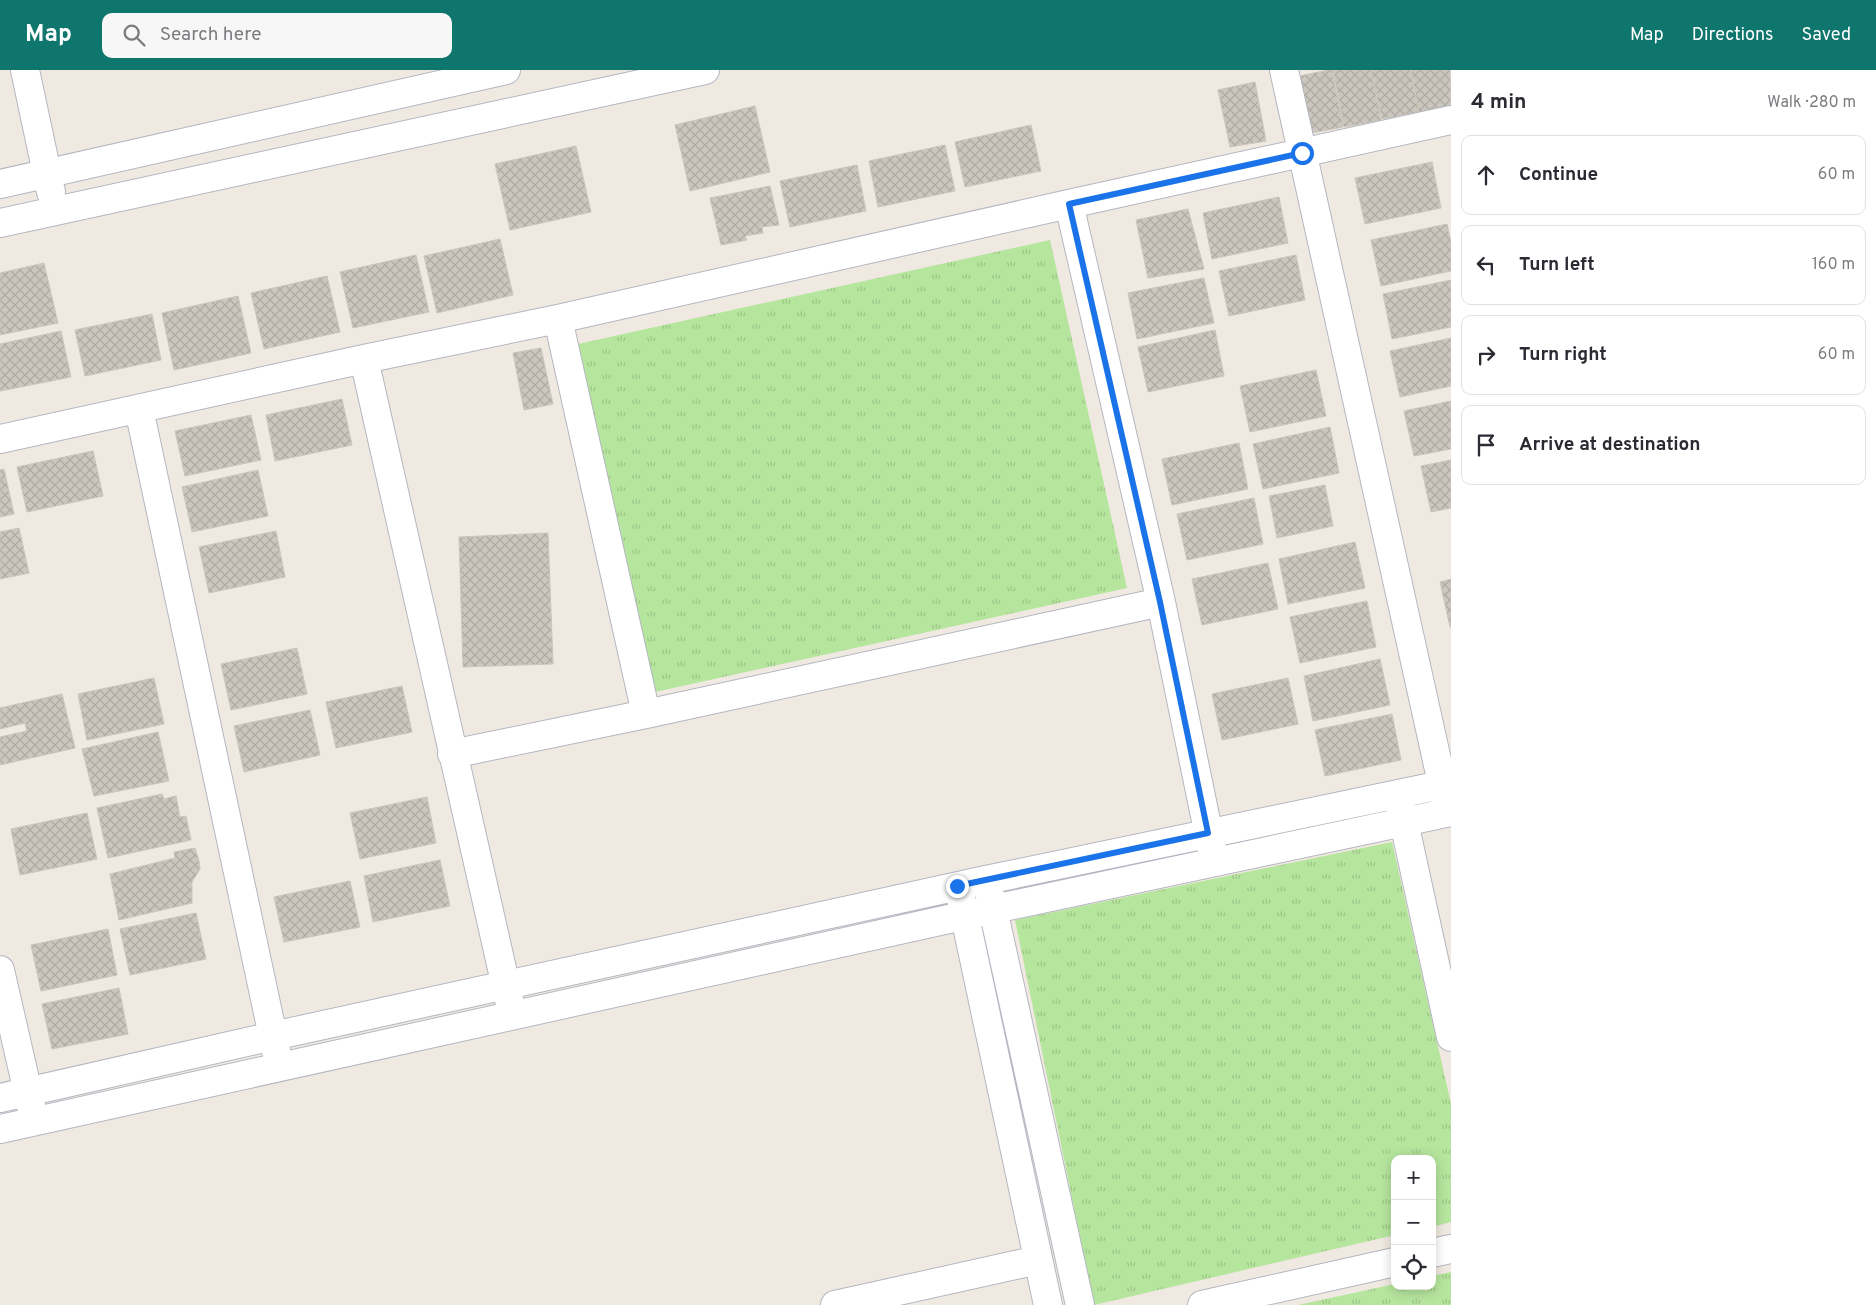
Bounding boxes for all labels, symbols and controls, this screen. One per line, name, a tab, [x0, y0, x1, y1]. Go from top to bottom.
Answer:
search box	[102, 13, 452, 58]
text: Map	[25, 20, 72, 50]
icon: search	[120, 21, 148, 49]
text: Search here	[160, 23, 261, 47]
text: Map	[1630, 24, 1664, 47]
text: Directions	[1692, 24, 1774, 47]
text: Saved	[1802, 24, 1851, 47]
text: 4 min	[1471, 89, 1527, 116]
text: Walk · 280 m	[1767, 93, 1856, 113]
route start	[1291, 142, 1314, 165]
icon: ahead	[1472, 161, 1500, 189]
text: Continue	[1519, 163, 1598, 187]
text: 60 m	[1818, 165, 1855, 185]
icon: left	[1472, 251, 1500, 279]
text: Turn left	[1519, 253, 1595, 277]
text: 160 m	[1812, 255, 1855, 275]
icon: right	[1472, 341, 1500, 369]
text: Turn right	[1519, 343, 1607, 367]
text: 60 m	[1818, 345, 1855, 365]
icon: arrive	[1472, 431, 1500, 459]
text: Arrive at destination	[1519, 433, 1700, 457]
route end	[946, 875, 969, 898]
map controls	[1391, 1155, 1436, 1290]
button: +	[1391, 1155, 1436, 1200]
button: −	[1391, 1200, 1436, 1245]
button: locate	[1391, 1245, 1436, 1290]

